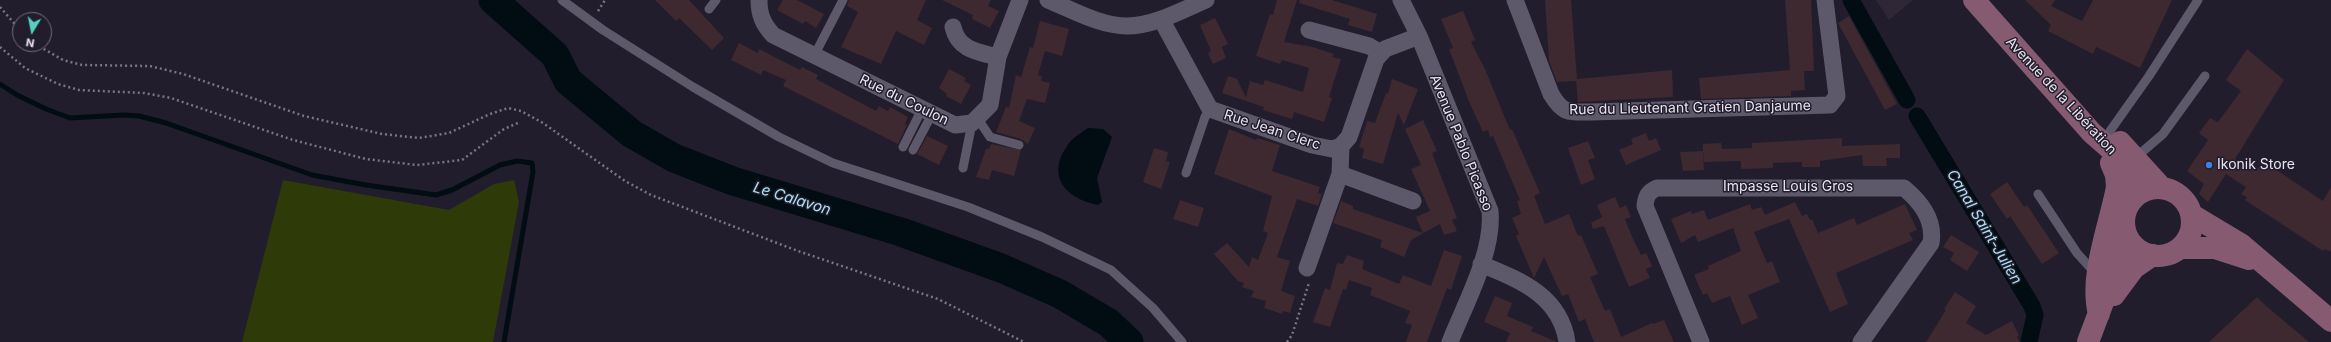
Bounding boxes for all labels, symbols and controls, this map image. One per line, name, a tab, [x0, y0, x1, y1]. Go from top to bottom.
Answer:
north arrow	[12, 12, 52, 52]
street label: Avenue de la Libération	[2002, 34, 2120, 158]
text: N	[25, 35, 35, 50]
street label: Rue du Coulon	[857, 71, 951, 129]
street label: Avenue Pablo Picasso	[1426, 72, 1496, 214]
street label: Rue du Lieutenant Gratien Danjaume	[1569, 97, 1811, 119]
street label: Rue Jean Clerc	[1222, 106, 1322, 154]
place label: Ikonik Store	[2217, 157, 2295, 173]
marker: Ikonik Store	[2204, 160, 2214, 170]
water label: Canal Saint-Julien	[1943, 166, 2025, 288]
water label: Le Calavon	[751, 179, 833, 219]
street label: Impasse Louis Gros	[1723, 179, 1853, 195]

